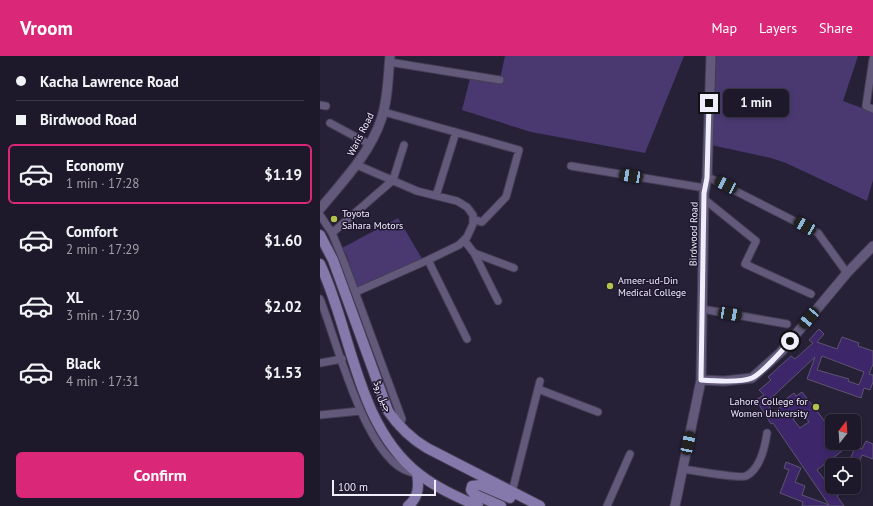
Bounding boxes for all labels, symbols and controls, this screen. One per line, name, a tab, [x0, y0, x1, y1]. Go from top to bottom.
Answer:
text: Vroom	[20, 16, 73, 40]
text: Map	[711, 19, 737, 37]
text: Layers	[759, 19, 797, 37]
text: Share	[819, 19, 853, 37]
text: Kacha Lawrence Road	[40, 72, 179, 91]
callout: 1 min	[723, 89, 789, 117]
route end	[700, 94, 718, 112]
text: 1 min	[740, 94, 772, 111]
text: Birdwood Road	[40, 110, 137, 129]
street label: Waris Road	[344, 110, 377, 158]
icon: car	[18, 156, 54, 192]
text: Economy	[66, 156, 124, 175]
text: $1.19	[264, 165, 302, 184]
car	[618, 168, 644, 184]
car	[713, 174, 739, 196]
text: 1 min · 17:28	[66, 175, 139, 192]
street label: Birdwood Road	[686, 202, 701, 266]
place label: Toyota Sahara Motors	[342, 207, 403, 232]
marker: Toyota Sahara Motors	[329, 214, 339, 224]
car	[792, 215, 818, 237]
icon: car	[18, 222, 54, 258]
text: Comfort	[66, 222, 118, 241]
text: $1.60	[264, 231, 302, 250]
text: 2 min · 17:29	[66, 241, 139, 258]
place label: Ameer-ud-Din Medical College	[618, 274, 686, 299]
marker: Ameer-ud-Din Medical College	[605, 281, 615, 291]
icon: car	[18, 288, 54, 324]
text: XL	[66, 288, 83, 307]
text: $2.02	[264, 297, 302, 316]
car	[797, 305, 821, 331]
car	[717, 306, 743, 322]
text: 3 min · 17:30	[66, 307, 139, 324]
route start	[781, 332, 799, 350]
icon: car	[18, 354, 54, 390]
text: Black	[66, 354, 101, 373]
text: $1.53	[264, 363, 302, 382]
text: 4 min · 17:31	[66, 373, 139, 390]
street label: جیل روڈ	[370, 379, 395, 414]
place label: Lahore College for Women University	[730, 395, 809, 420]
marker: Lahore College for Women University	[811, 402, 821, 412]
north arrow	[825, 414, 861, 450]
map controls	[825, 414, 861, 494]
car	[680, 430, 696, 456]
button: Confirm	[16, 452, 304, 498]
button: locate	[825, 458, 861, 494]
scale bar	[332, 478, 436, 497]
text: 100 m	[338, 480, 368, 494]

